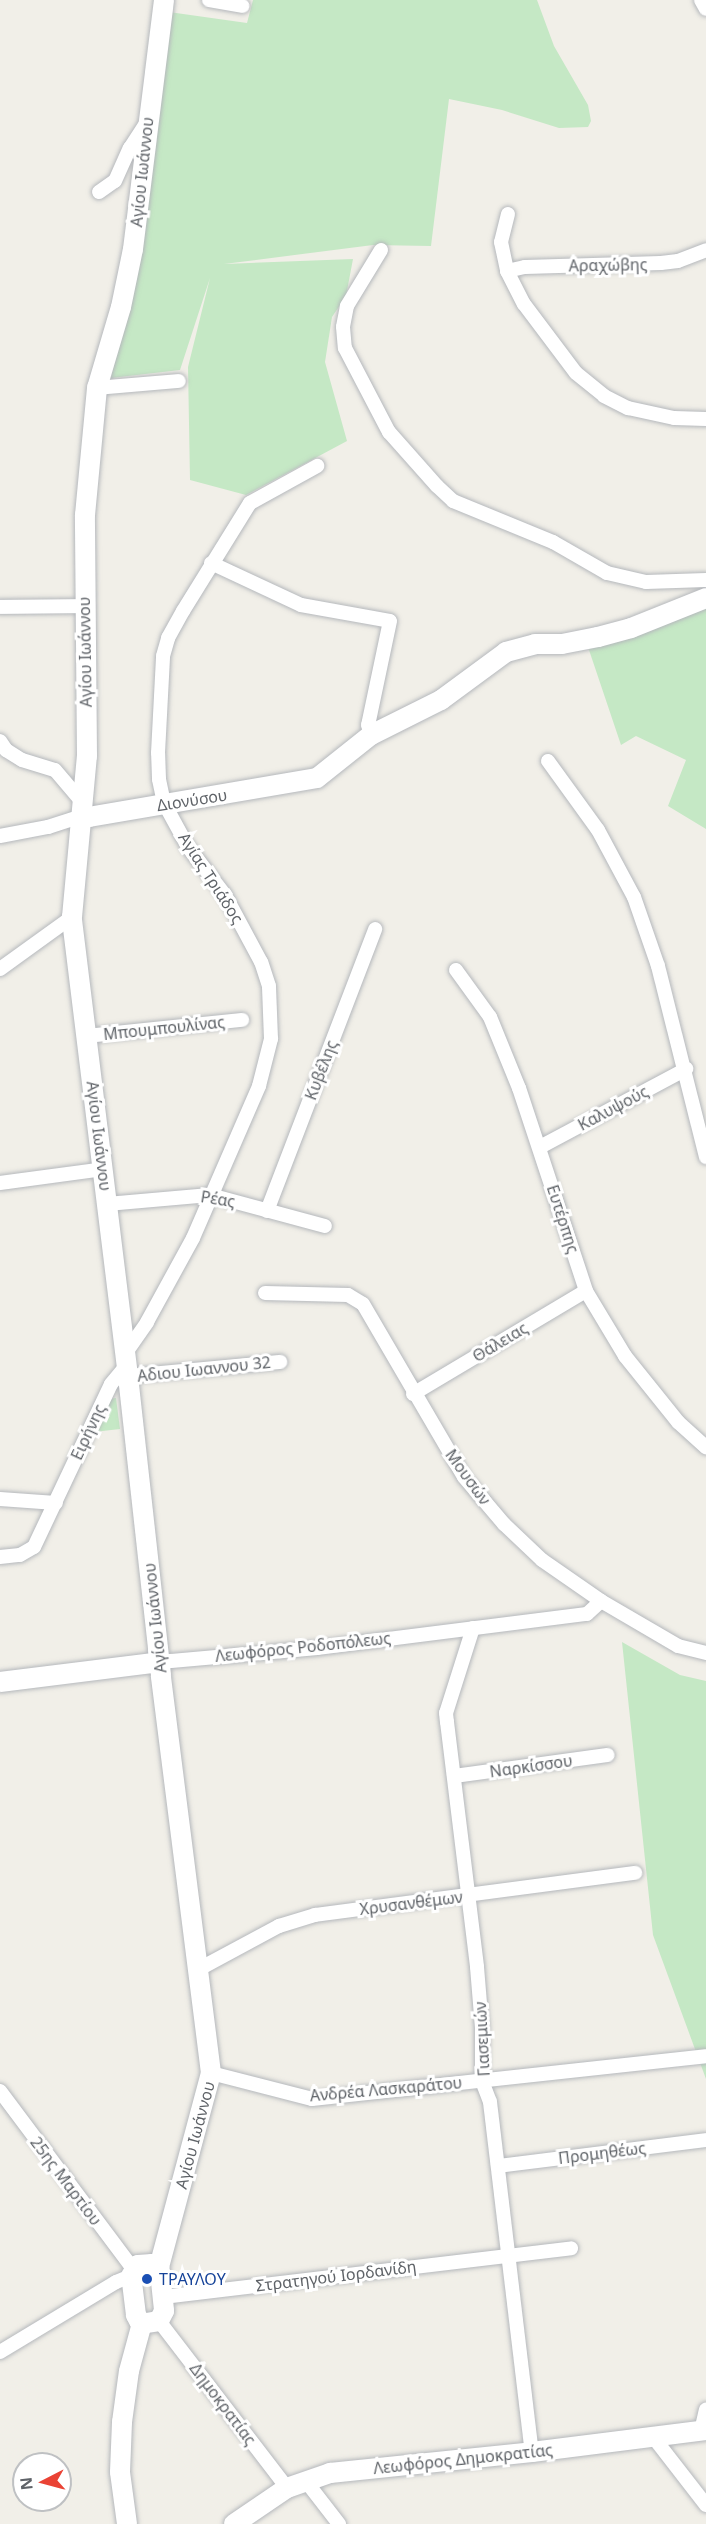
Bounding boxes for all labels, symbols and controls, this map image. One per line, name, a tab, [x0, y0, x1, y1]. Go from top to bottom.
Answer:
street label: Αγίου Ιωάννου	[127, 116, 157, 228]
street label: Αραχώβης	[568, 255, 648, 275]
street label: Αγίου Ιωάννου	[74, 597, 96, 707]
street label: Διονύσου	[155, 785, 229, 815]
street label: Αγίας Τριάδος	[174, 829, 248, 927]
street label: Μπουμπουλίνας	[102, 1012, 226, 1044]
street label: Κυβέλης	[301, 1037, 341, 1103]
street label: Αγίου Ιωάννου	[83, 1080, 115, 1192]
street label: Καλυψούς	[575, 1082, 651, 1134]
street label: Ευτέρπης	[543, 1182, 583, 1256]
street label: Ρέας	[199, 1187, 237, 1211]
street label: Θάλειας	[469, 1318, 531, 1366]
street label: Αδιου Ιωαννου 32	[136, 1352, 272, 1386]
street label: Ειρήνης	[67, 1401, 109, 1463]
street label: Μουσών	[441, 1445, 495, 1509]
street label: Αγίου Ιωάννου	[140, 1562, 170, 1674]
street label: Λεωφόρος Ροδοπόλεως	[214, 1628, 392, 1666]
street label: Ναρκίσσου	[488, 1751, 574, 1781]
street label: Χρυσανθέμων	[358, 1887, 464, 1919]
street label: Γιασεμιών	[470, 2001, 494, 2077]
street label: Ανδρέα Λασκαράτου	[309, 2073, 463, 2105]
street label: Αγίου Ιωάννου	[171, 2079, 219, 2191]
street label: 25ης Μαρτίου	[26, 2133, 106, 2229]
street label: Προμηθέως	[557, 2138, 647, 2168]
street label: Στρατηγού Ιορδανίδη	[255, 2257, 417, 2295]
place label: ΤΡΑΥΛΟΥ	[159, 2269, 226, 2289]
marker: ΤΡΑΥΛΟΥ	[140, 2272, 154, 2286]
street label: Δημοκρατίας	[186, 2359, 260, 2449]
street label: Λεωφόρος Δημοκρατίας	[372, 2440, 554, 2478]
north arrow	[12, 2452, 72, 2512]
text: N	[14, 2476, 38, 2491]

